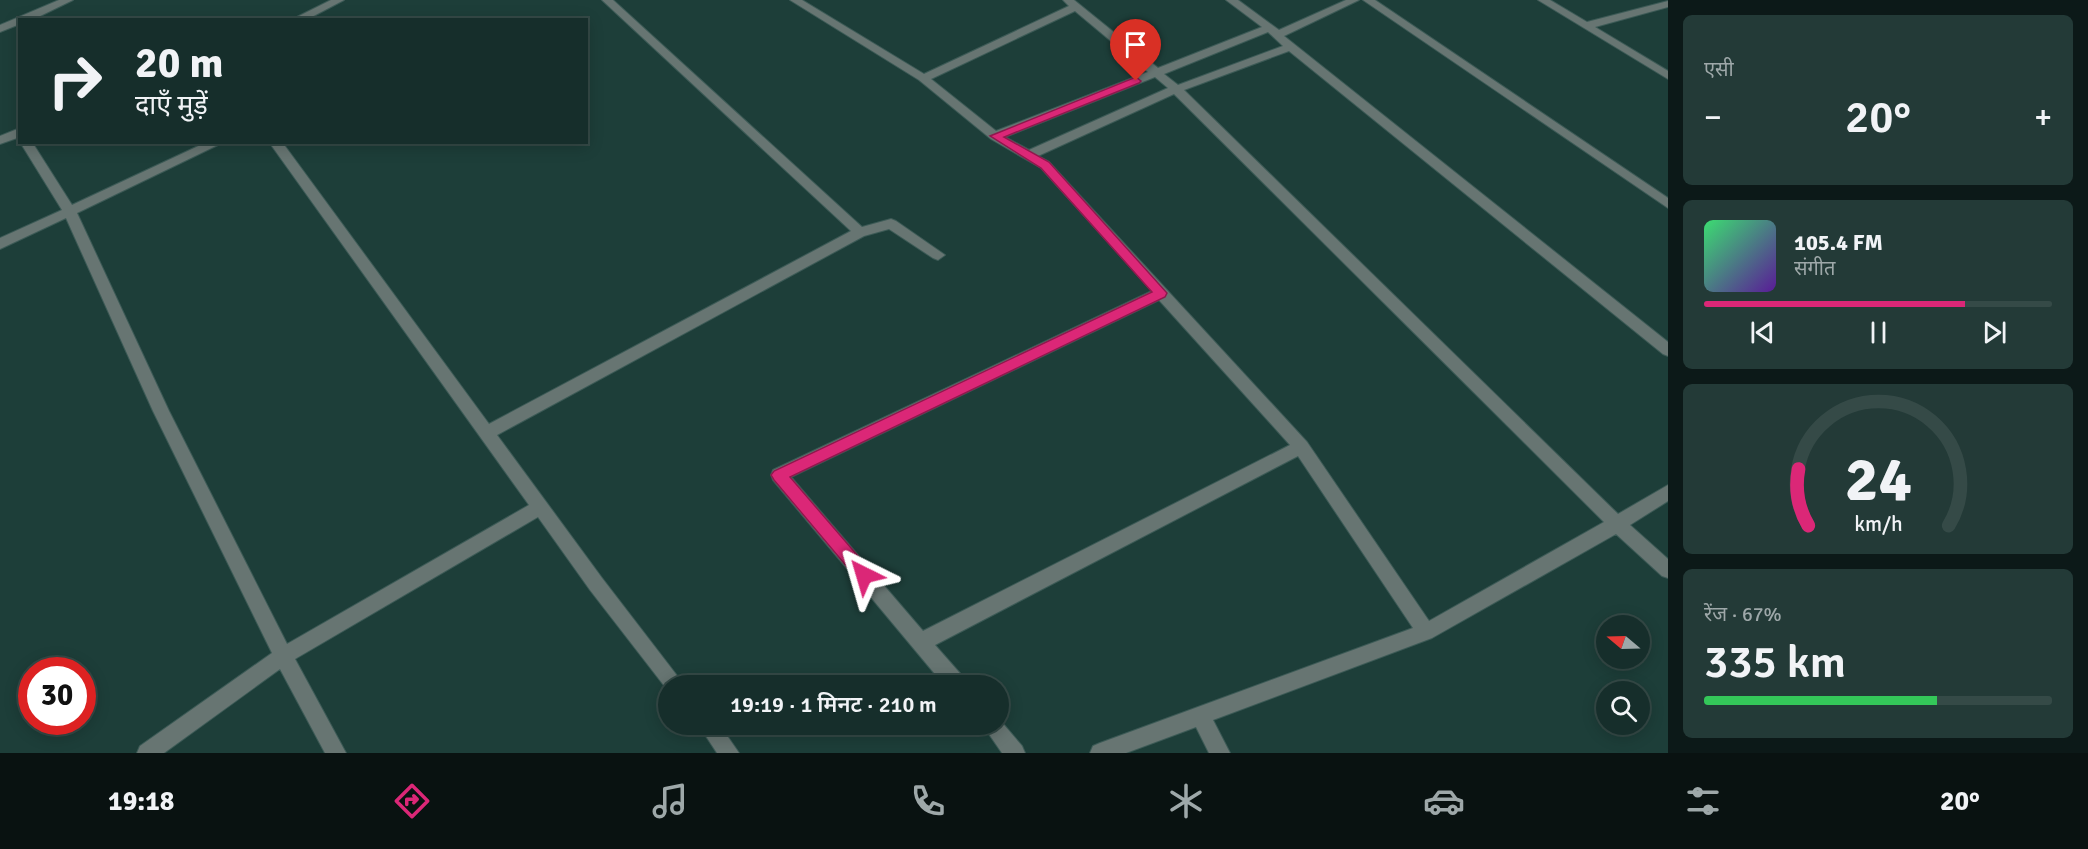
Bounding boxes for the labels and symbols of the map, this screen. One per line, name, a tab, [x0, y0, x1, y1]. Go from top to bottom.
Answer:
pin	[1110, 19, 1161, 81]
position arrow	[832, 543, 896, 607]
north arrow	[1596, 615, 1650, 669]
speed limit sign: 30	[18, 657, 96, 735]

